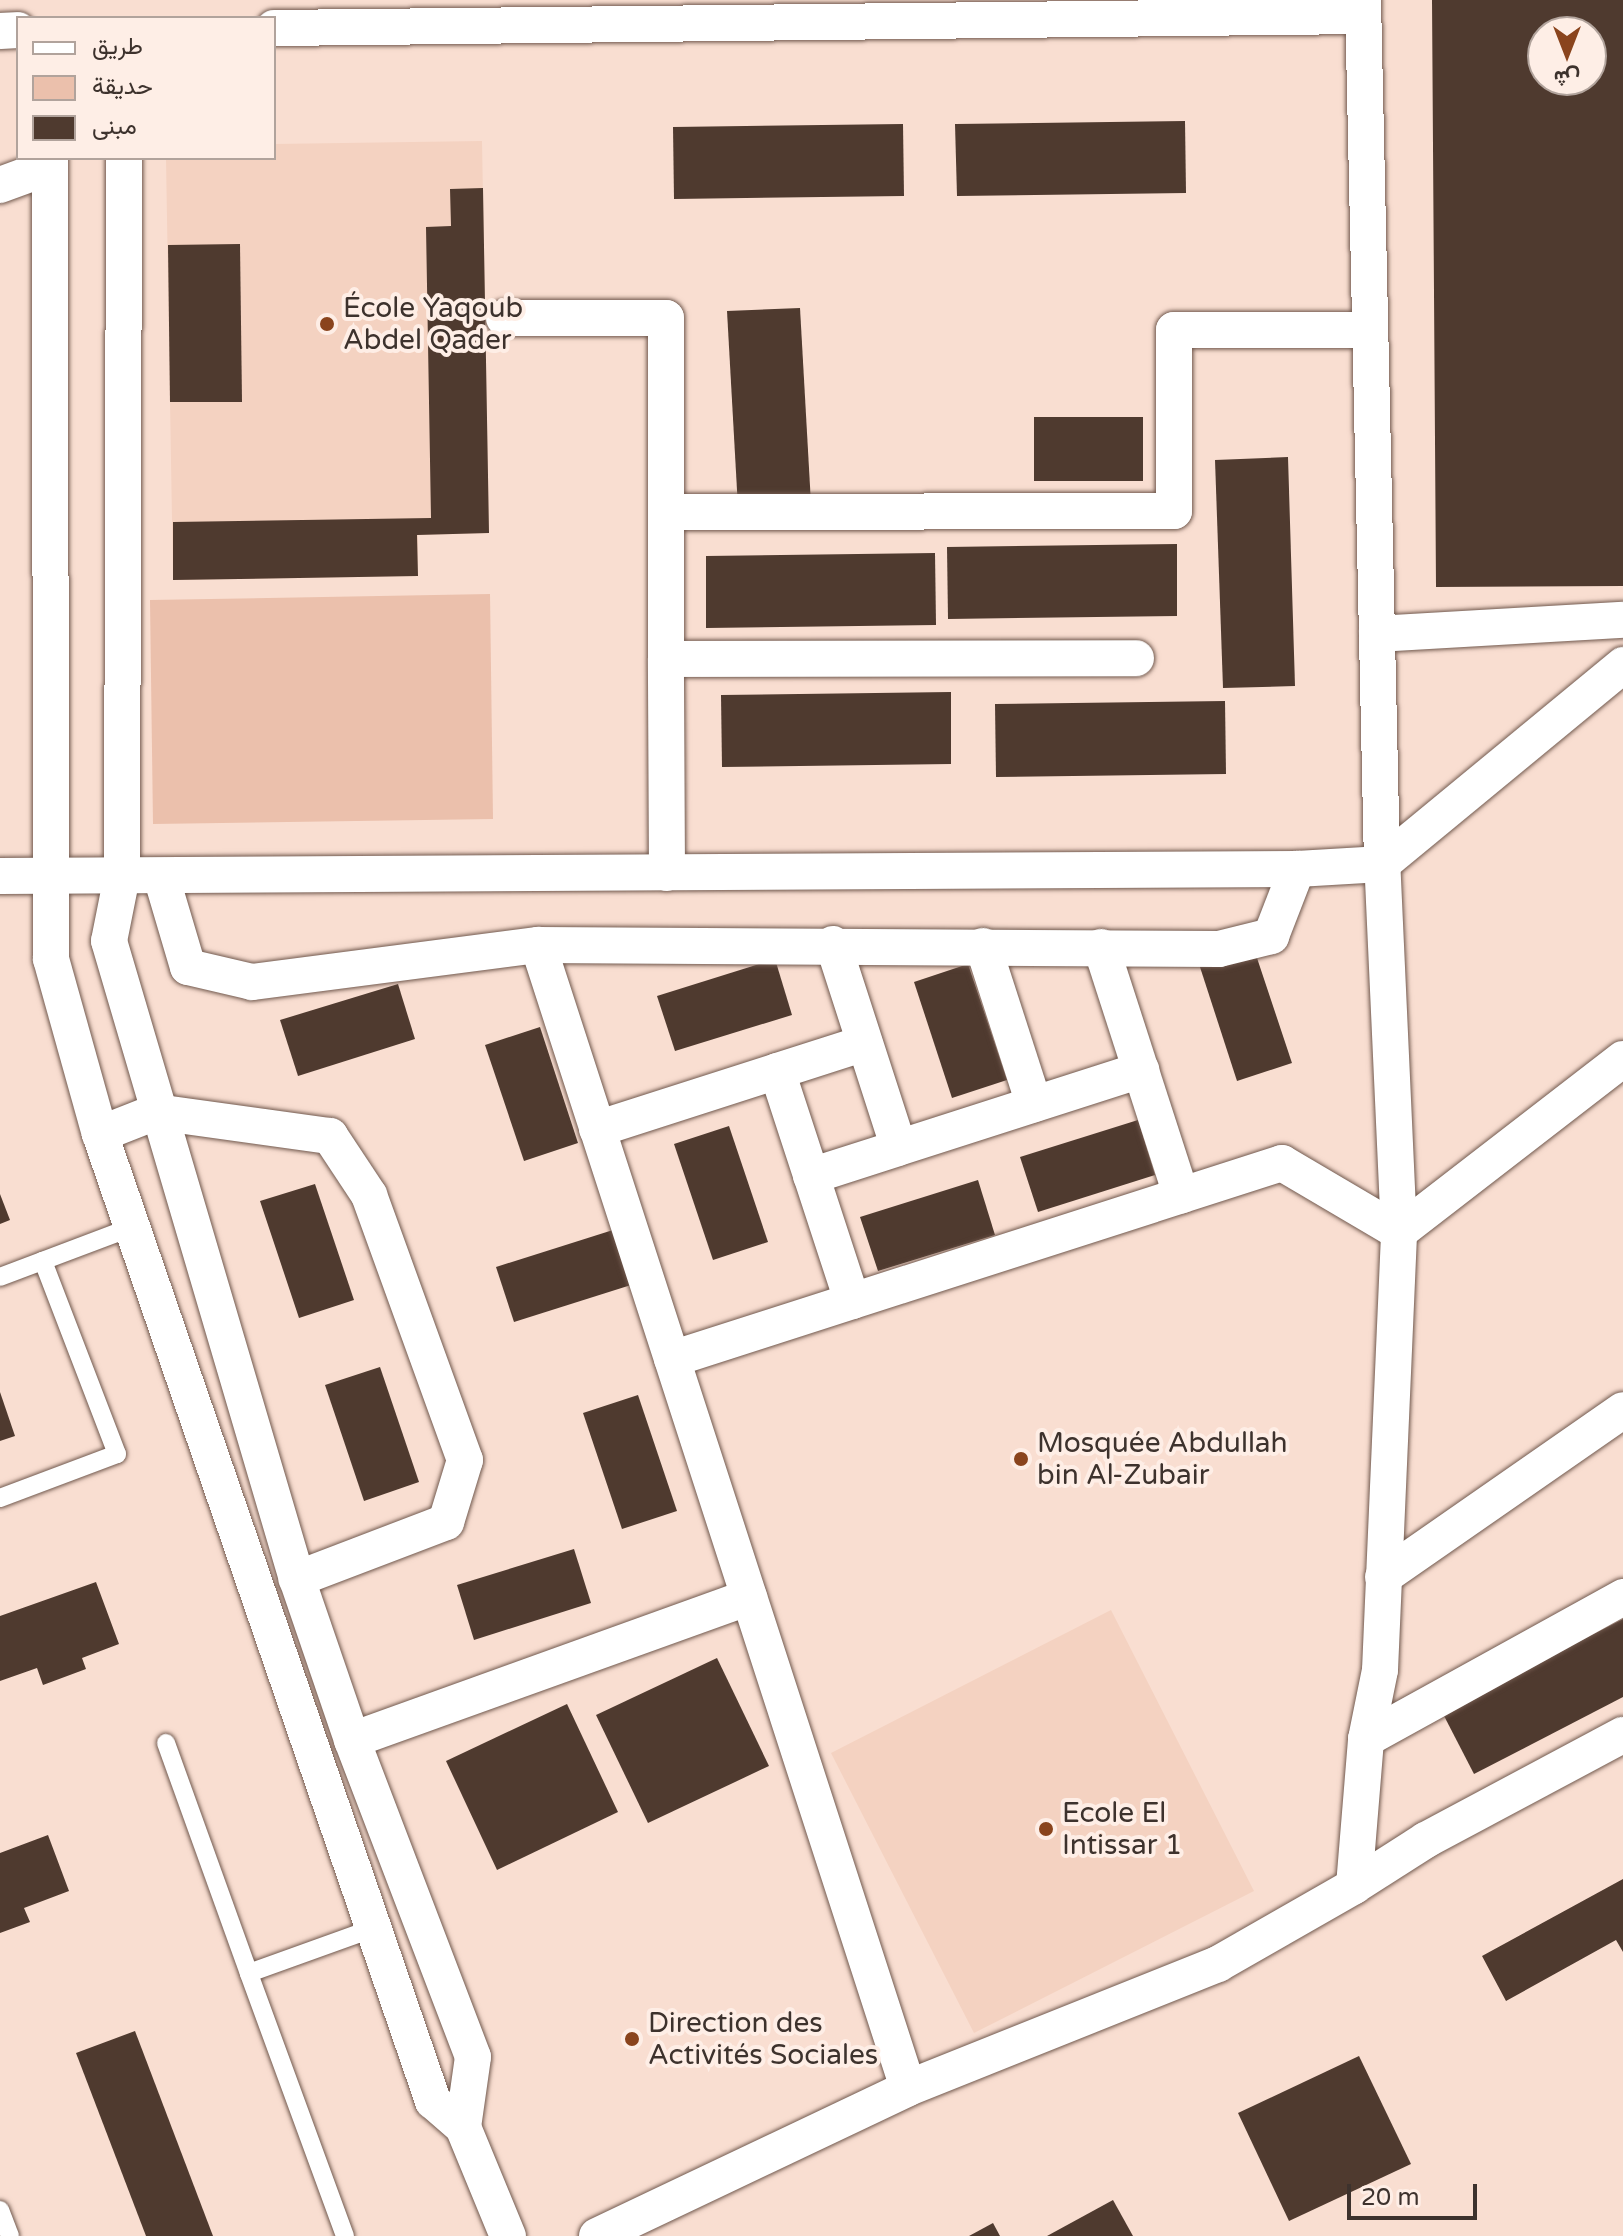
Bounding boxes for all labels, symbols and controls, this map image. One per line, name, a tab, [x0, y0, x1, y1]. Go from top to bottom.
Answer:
legend	[16, 16, 276, 160]
north arrow	[1527, 16, 1607, 96]
text: طريق	[92, 32, 143, 61]
text: ش	[1554, 65, 1580, 91]
text: حديقة	[92, 72, 153, 101]
text: مبنى	[92, 112, 137, 141]
place label: École Yaqoub Abdel Qader	[343, 291, 523, 357]
marker: École Yaqoub Abdel Qader	[318, 315, 336, 333]
place label: Mosquée Abdullah bin Al-Zubair	[1037, 1426, 1288, 1492]
marker: Mosquée Abdullah bin Al-Zubair	[1012, 1450, 1030, 1468]
place label: Ecole El Intissar 1	[1062, 1796, 1182, 1862]
marker: Ecole El Intissar 1	[1037, 1820, 1055, 1838]
place label: Direction des Activités Sociales	[648, 2006, 878, 2072]
marker: Direction des Activités Sociales	[623, 2030, 641, 2048]
scale bar	[1351, 2168, 1481, 2218]
text: 20 m	[1361, 2183, 1419, 2212]

